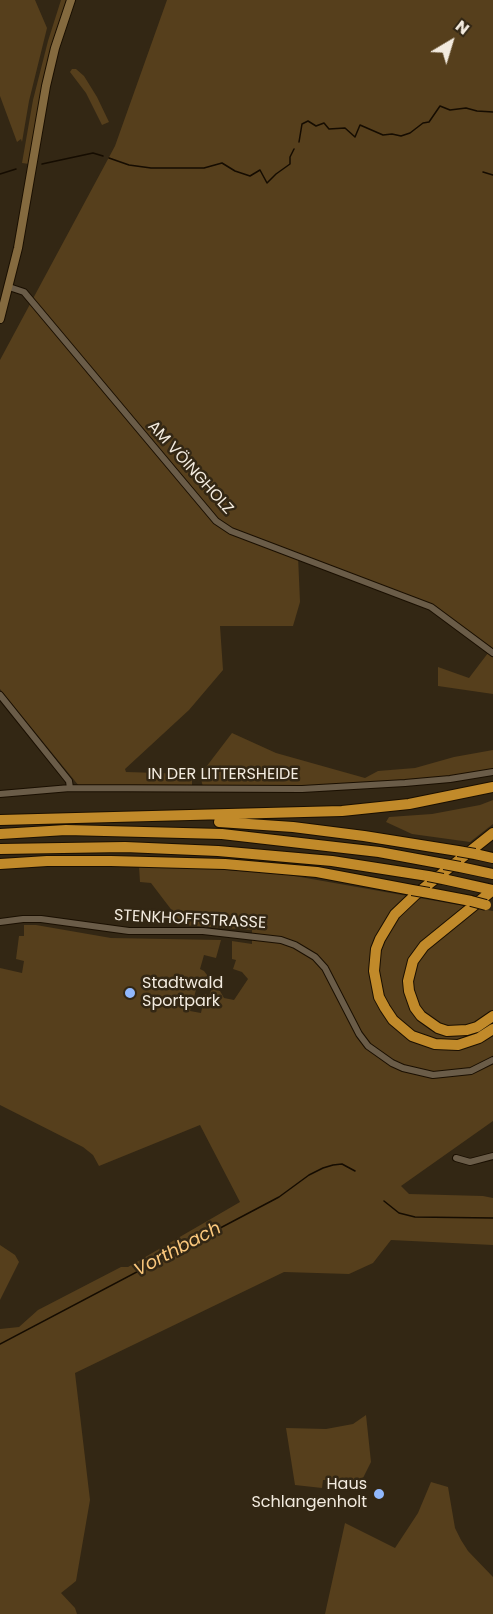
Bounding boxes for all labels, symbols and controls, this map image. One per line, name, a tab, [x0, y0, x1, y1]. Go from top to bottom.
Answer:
north arrow	[421, 12, 481, 72]
text: N	[451, 15, 474, 40]
street label: AM VÖINGHOLZ	[143, 417, 237, 519]
street label: IN DER LITTERSHEIDE	[147, 765, 299, 785]
street label: STENKHOFFSTRASSE	[113, 906, 267, 934]
place label: Stadtwald Sportpark	[142, 974, 223, 1012]
marker: Stadtwald Sportpark	[123, 986, 137, 1000]
water label: Vorthbach	[131, 1218, 225, 1282]
place label: Haus Schlangenholt	[251, 1475, 367, 1513]
marker: Haus Schlangenholt	[372, 1487, 386, 1501]

